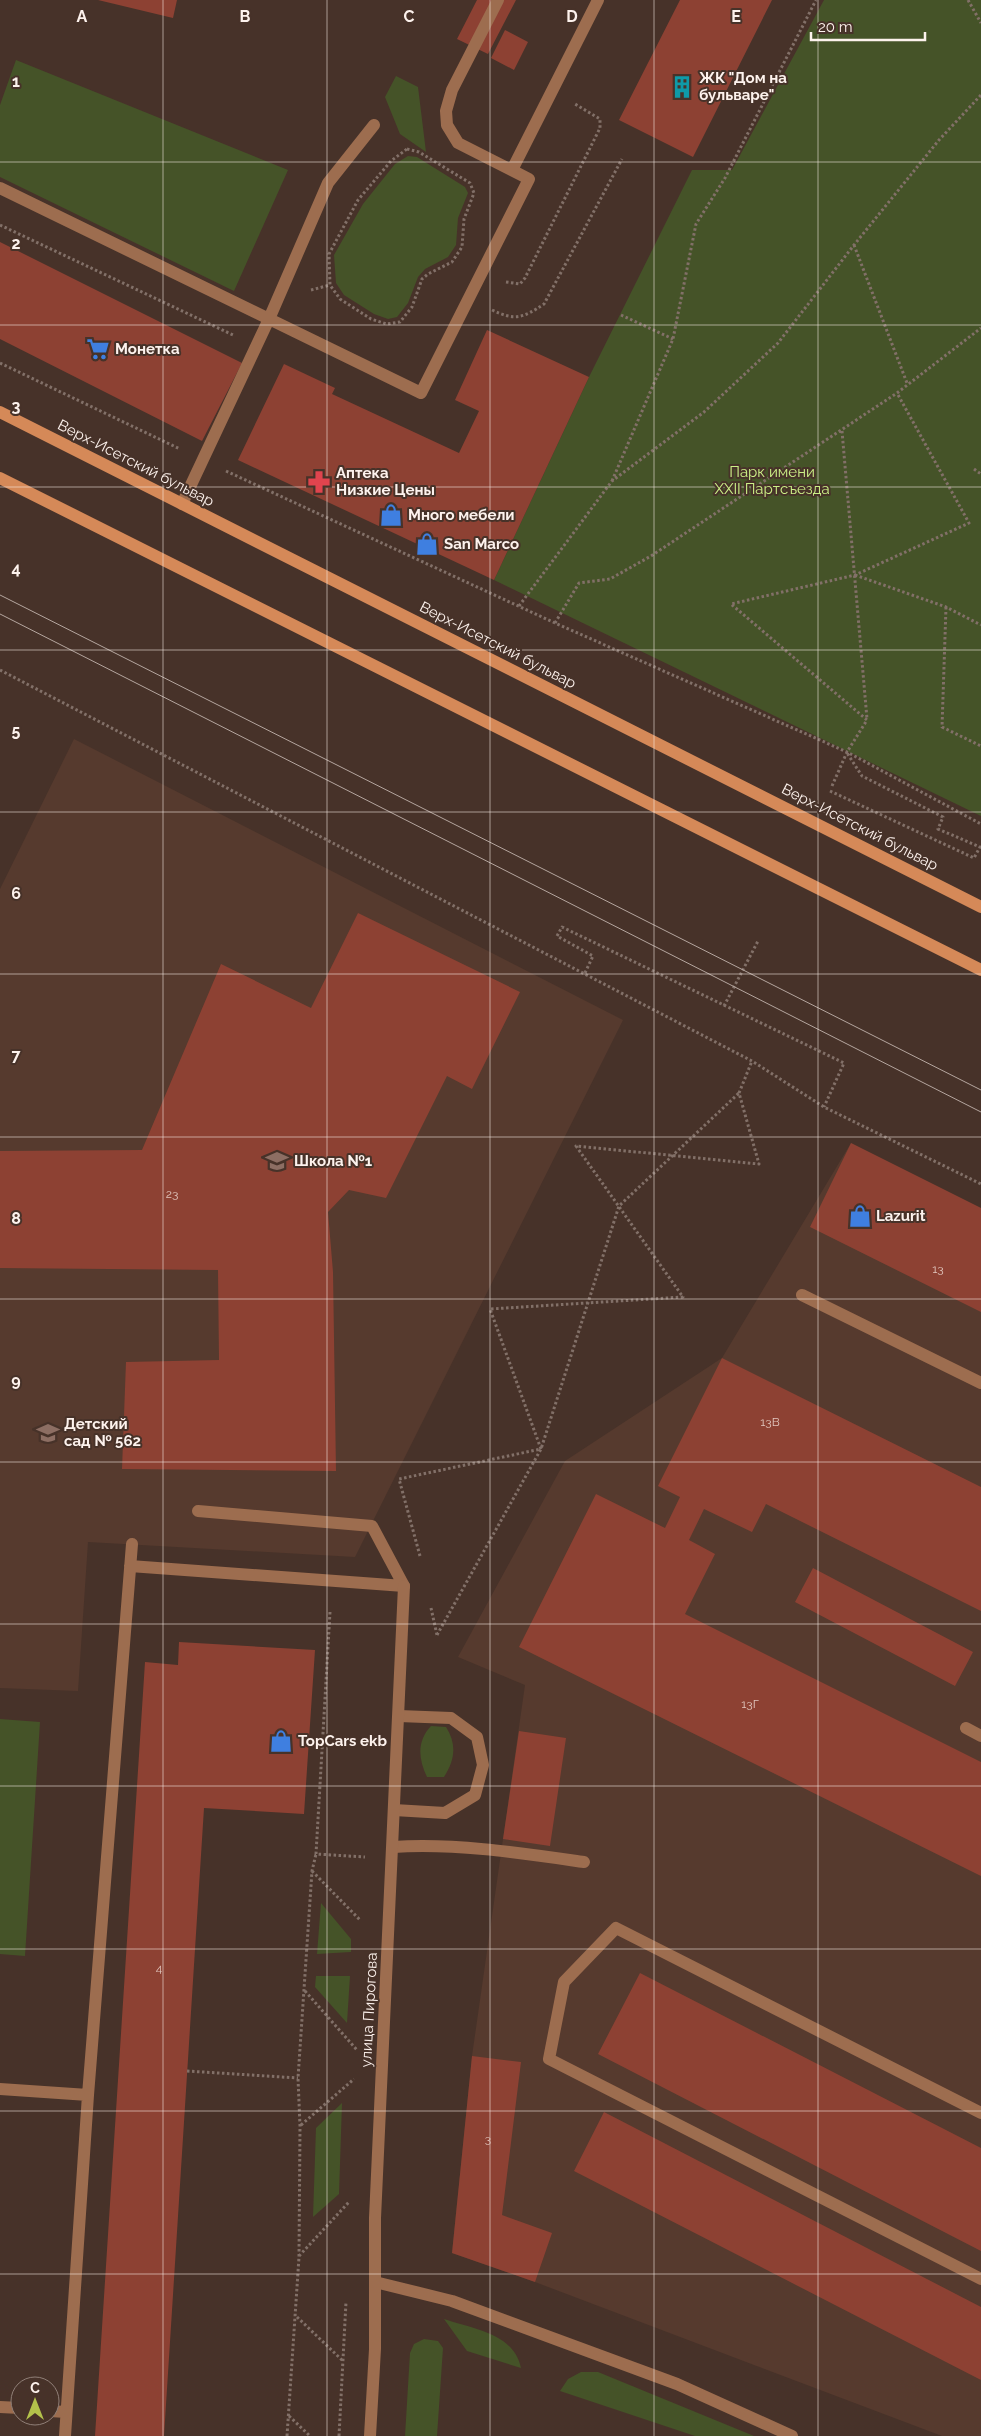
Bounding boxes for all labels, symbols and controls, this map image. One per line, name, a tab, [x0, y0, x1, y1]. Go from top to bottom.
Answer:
text: A	[77, 7, 88, 26]
text: B	[240, 7, 251, 26]
text: C	[404, 7, 415, 26]
text: D	[566, 7, 578, 26]
text: E	[731, 7, 741, 26]
scale bar	[811, 10, 925, 42]
text: 20 m	[818, 18, 853, 36]
place label: ЖК "Дом на бульваре"	[699, 69, 787, 104]
text: 1	[12, 72, 20, 91]
building icon: ЖК "Дом на бульваре"	[669, 74, 695, 100]
text: 2	[11, 234, 21, 253]
supermarket icon: Монетка	[85, 336, 111, 362]
place label: Монетка	[115, 340, 180, 358]
text: 3	[12, 397, 21, 416]
street label: Верх-Исетский бульвар	[55, 416, 217, 510]
park label: Парк имени XXII Партсъезда	[714, 463, 830, 498]
place label: Аптека Низкие Цены	[336, 464, 435, 499]
pharmacy icon: Аптека Низкие Цены	[306, 469, 332, 495]
shop icon: Много мебели	[378, 502, 404, 528]
place label: Много мебели	[408, 506, 515, 524]
shop icon: San Marco	[414, 531, 440, 557]
place label: San Marco	[444, 535, 519, 553]
text: 4	[11, 559, 21, 578]
street label: Верх-Исетский бульвар	[417, 598, 579, 692]
text: 5	[12, 721, 21, 740]
street label: Верх-Исетский бульвар	[779, 780, 941, 874]
text: 6	[11, 884, 21, 903]
text: 7	[12, 1046, 21, 1065]
school or university icon: Школа №1	[264, 1148, 290, 1174]
place label: Школа №1	[294, 1152, 373, 1170]
house number: 23	[166, 1187, 178, 1201]
shop icon: Lazurit	[847, 1203, 873, 1229]
place label: Lazurit	[876, 1207, 926, 1225]
text: 8	[11, 1209, 21, 1228]
house number: 13	[932, 1262, 944, 1276]
text: 9	[11, 1371, 21, 1390]
place label: Детский сад № 562	[64, 1415, 141, 1450]
house number: 13В	[760, 1415, 780, 1429]
school or university icon: Детский сад № 562	[35, 1420, 61, 1446]
house number: 13Г	[741, 1697, 759, 1711]
shop icon: TopCars ekb	[268, 1728, 294, 1754]
place label: TopCars ekb	[298, 1732, 387, 1750]
street label: улица Пирогова	[357, 1952, 381, 2068]
house number: 4	[156, 1961, 163, 1975]
house number: 3	[485, 2132, 491, 2146]
north arrow	[10, 2376, 60, 2426]
text: С	[30, 2380, 40, 2396]

